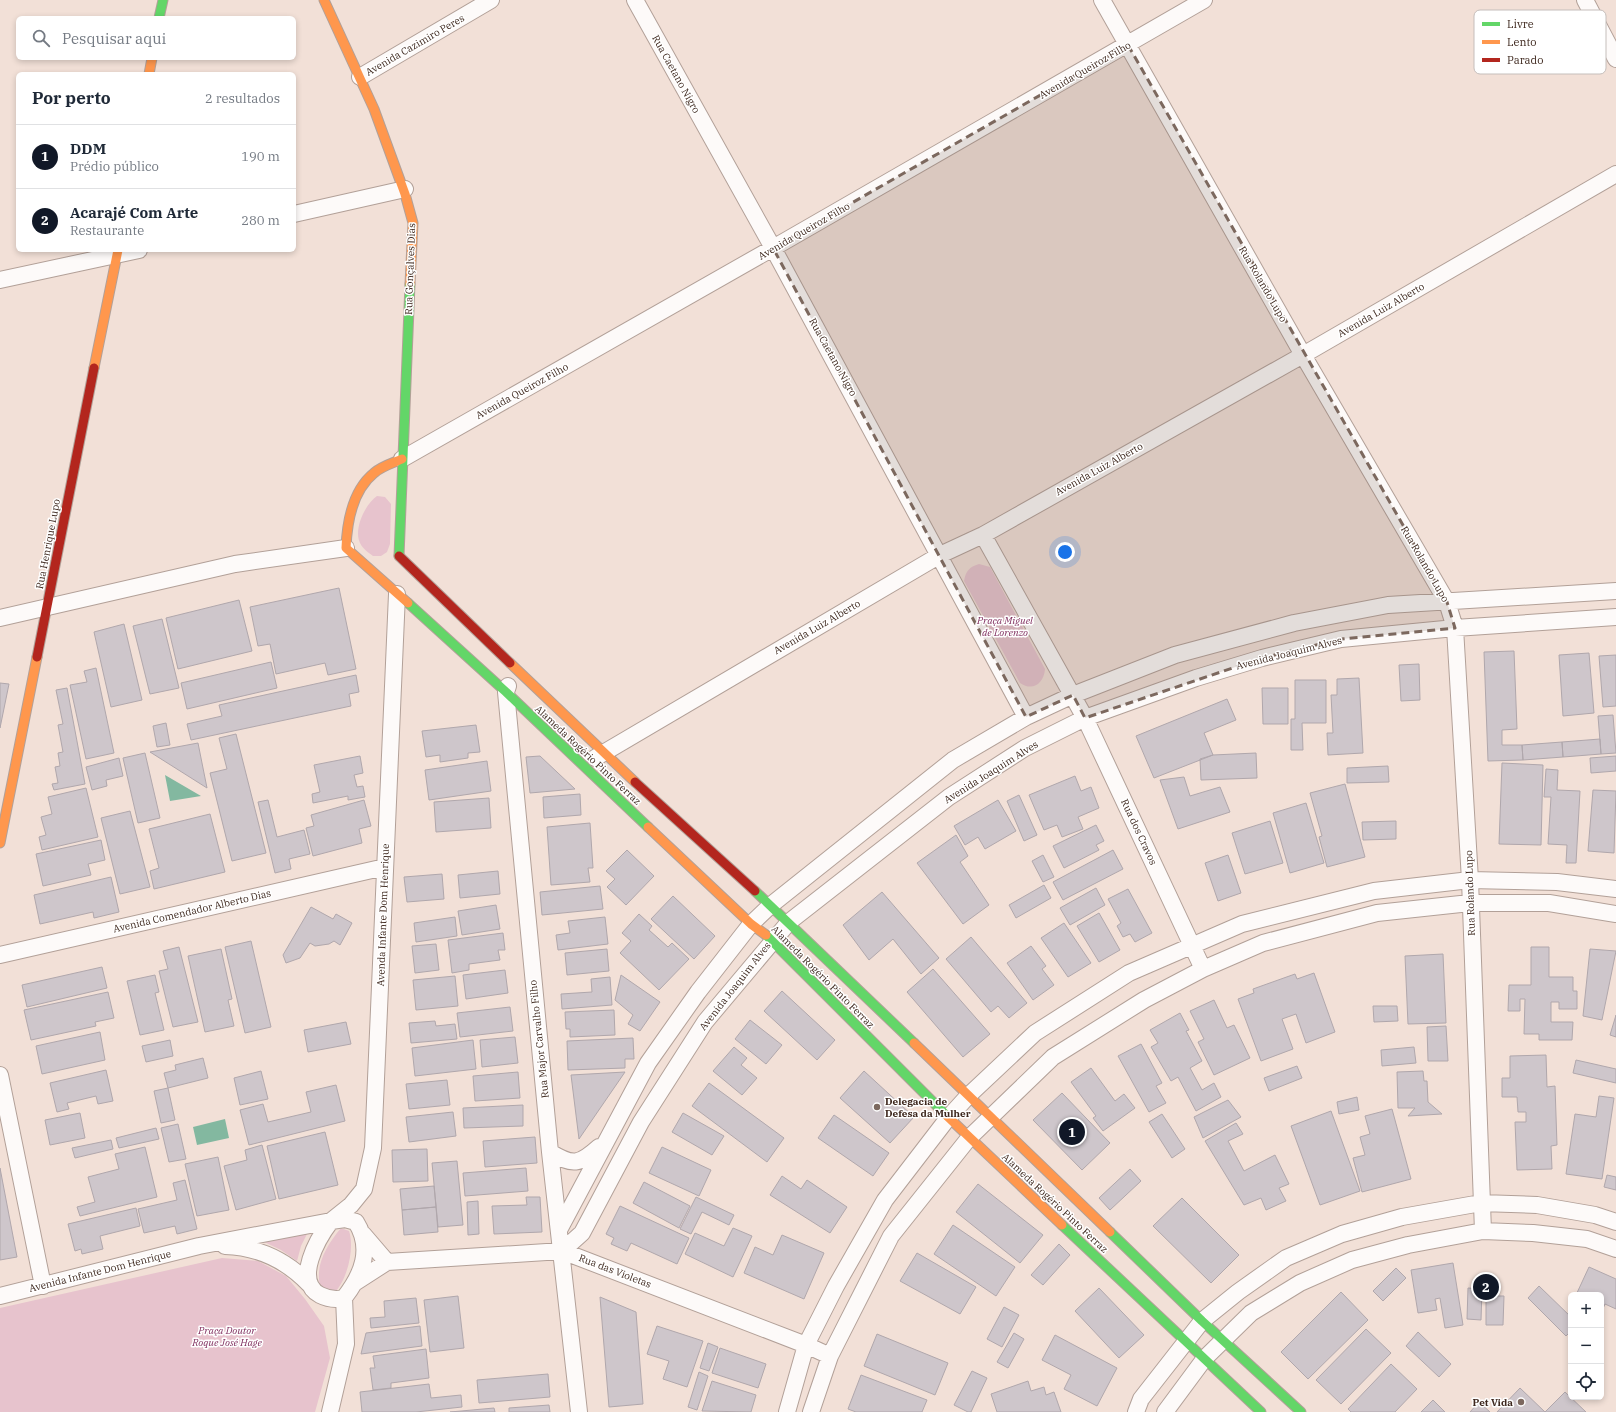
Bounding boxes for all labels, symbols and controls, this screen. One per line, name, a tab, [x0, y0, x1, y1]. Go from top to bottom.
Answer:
legend	[1474, 10, 1606, 74]
street label: Avenida Cazimiro Peres	[363, 11, 467, 79]
search box	[16, 16, 296, 60]
text: Livre	[1507, 17, 1534, 31]
icon: search	[30, 27, 52, 49]
text: Pesquisar aqui	[62, 29, 166, 48]
street label: Rua Caetano Nigro	[649, 33, 703, 116]
text: Lento	[1507, 35, 1537, 49]
street label: Avenida Queiroz Filho	[1037, 38, 1134, 102]
text: Parado	[1507, 53, 1544, 67]
text: Por perto	[32, 87, 111, 109]
text: 2 resultados	[205, 90, 280, 107]
text: DDM	[70, 139, 106, 158]
text: 1	[41, 148, 49, 165]
text: 190 m	[241, 148, 280, 165]
text: Prédio público	[70, 158, 159, 175]
street label: Avenida Queiroz Filho	[756, 199, 853, 263]
text: Acarajé Com Arte	[70, 203, 198, 222]
text: 2	[41, 212, 49, 229]
text: 280 m	[241, 212, 280, 229]
text: Restaurante	[70, 222, 144, 239]
street label: Rua Gonçalves Dias	[402, 223, 418, 315]
street label: Rua Rolando Lupo	[1236, 244, 1290, 325]
street label: Avenida Luiz Alberto	[1335, 280, 1427, 340]
street label: Rua Caetano Nigro	[806, 316, 860, 399]
street label: Avenida Queiroz Filho	[473, 360, 571, 422]
street label: Avenida Luiz Alberto	[1053, 439, 1145, 498]
street label: Rua Henrique Lupo	[33, 497, 63, 590]
street label: Rua Rolando Lupo	[1398, 524, 1452, 605]
your location	[1055, 542, 1075, 562]
street label: Avenida Luiz Alberto	[771, 597, 863, 657]
park label: Praça Miguel de Lorenzo	[976, 614, 1033, 639]
street label: Avenida Joaquim Alves	[1235, 634, 1343, 672]
street label: Alameda Rogério Pinto Ferraz	[532, 702, 644, 808]
street label: Avenida Joaquim Alves	[941, 738, 1041, 806]
street label: Rua dos Cravos	[1118, 797, 1160, 867]
street label: Avenda Infante Dom Henrique	[374, 843, 392, 987]
street label: Rua Rolando Lupo	[1462, 850, 1478, 936]
street label: Avenida Comendador Alberto Dias	[112, 886, 272, 936]
street label: Alameda Rogério Pinto Ferraz	[769, 923, 877, 1031]
street label: Avenida Joaquim Alves	[696, 939, 774, 1033]
street label: Rua Major Carvalho Filho	[526, 979, 552, 1099]
place label: Delegacia de Defesa da Mulher	[885, 1095, 971, 1120]
marker: Delegacia de Defesa da Mulher	[872, 1102, 882, 1112]
pin: 1	[1059, 1117, 1085, 1147]
street label: Alameda Rogério Pinto Ferraz	[999, 1150, 1111, 1256]
street label: Avenida Infante Dom Henrique	[27, 1247, 173, 1295]
street label: Rua das Violetas	[577, 1251, 653, 1291]
pin: 2	[1473, 1272, 1499, 1302]
map controls	[1568, 1292, 1604, 1400]
button: +	[1568, 1292, 1604, 1328]
park label: Praça Doutor Roque José Hage	[191, 1324, 262, 1349]
button: −	[1568, 1328, 1604, 1364]
button: locate	[1568, 1364, 1604, 1400]
place label: Pet Vida	[1473, 1396, 1513, 1409]
marker: Pet Vida	[1516, 1397, 1526, 1407]

